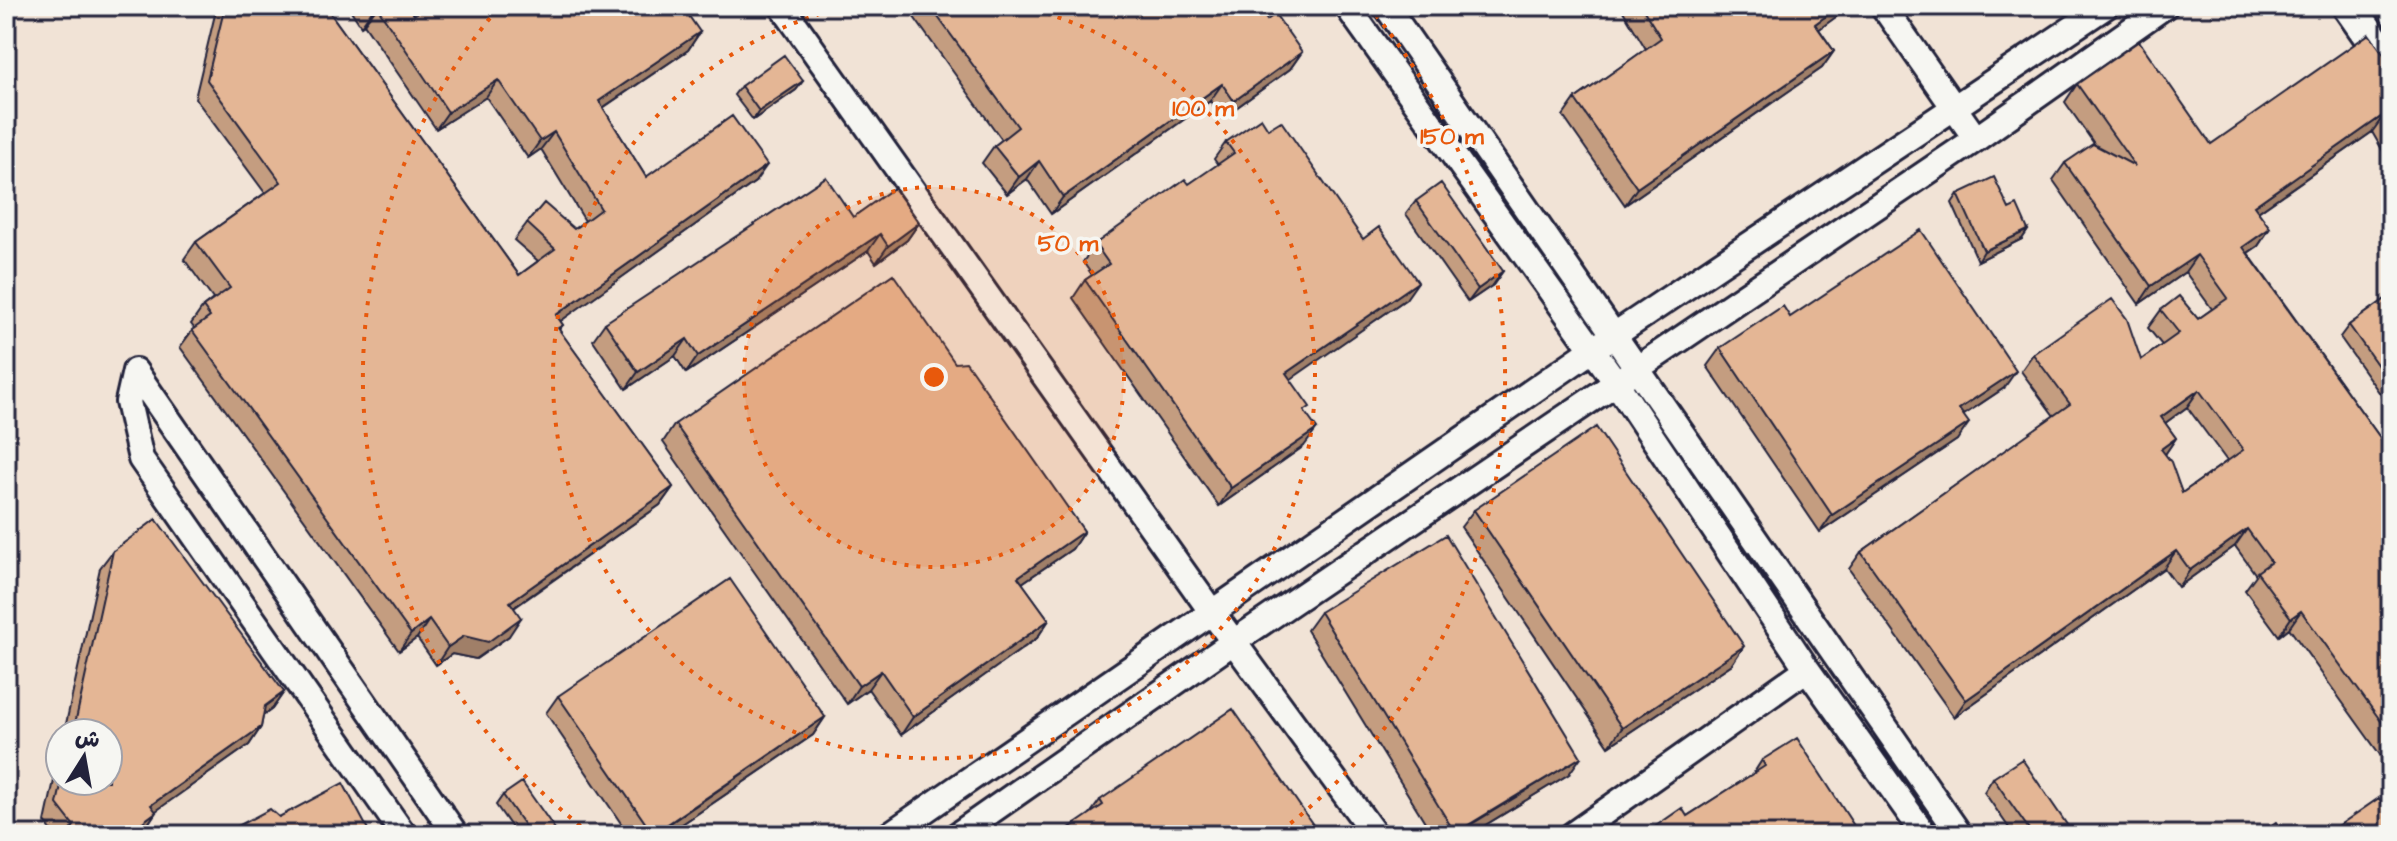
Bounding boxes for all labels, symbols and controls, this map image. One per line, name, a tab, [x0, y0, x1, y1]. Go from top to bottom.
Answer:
text: 100 m	[1172, 92, 1234, 126]
text: 150 m	[1420, 120, 1484, 154]
text: 50 m	[1038, 227, 1099, 261]
centre of rings	[920, 363, 948, 391]
north arrow	[44, 717, 124, 797]
text: ش	[73, 721, 102, 756]

